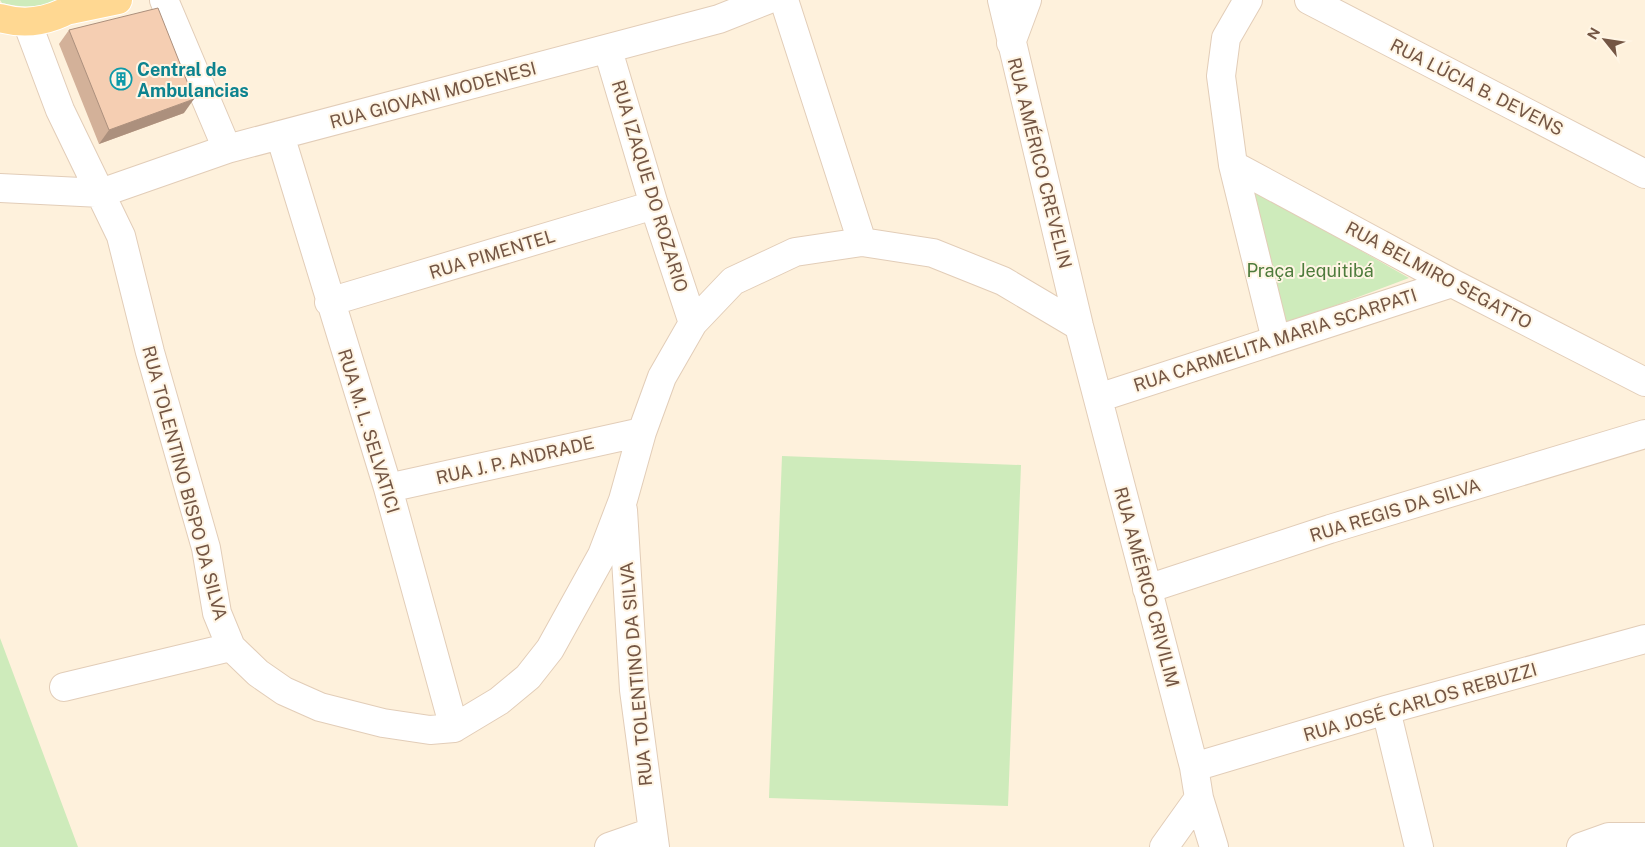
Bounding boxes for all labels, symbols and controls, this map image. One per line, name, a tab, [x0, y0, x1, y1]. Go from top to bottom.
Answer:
north arrow	[1580, 15, 1630, 65]
text: N	[1584, 25, 1603, 42]
street label: RUA LÚCIA B. DEVENS	[1387, 33, 1567, 140]
street label: RUA AMÉRICO CREVELIN	[1004, 55, 1077, 271]
street label: RUA GIOVANI MODENESI	[327, 57, 539, 133]
place label: Central de Ambulancias	[137, 59, 249, 101]
building icon: Central de Ambulancias	[109, 67, 133, 91]
street label: RUA IZAQUE DO ROZARIO	[608, 77, 692, 295]
street label: RUA BELMIRO SEGATTO	[1342, 217, 1536, 333]
street label: RUA PIMENTEL	[426, 225, 558, 283]
park label: Praça Jequitibá	[1246, 260, 1374, 281]
street label: RUA CARMELITA MARIA SCARPATI	[1131, 284, 1419, 396]
street label: RUA TOLENTINO BISPO DA SILVA	[138, 343, 232, 623]
street label: RUA M. L. SELVATICI	[334, 346, 404, 516]
street label: RUA J. P. ANDRADE	[434, 432, 596, 488]
street label: RUA REGIS DA SILVA	[1307, 474, 1483, 546]
street label: RUA AMÉRICO CRIVILIM	[1110, 484, 1185, 689]
street label: RUA TOLENTINO DA SILVA	[616, 561, 656, 787]
street label: RUA JOSÉ CARLOS REBUZZI	[1301, 658, 1539, 745]

